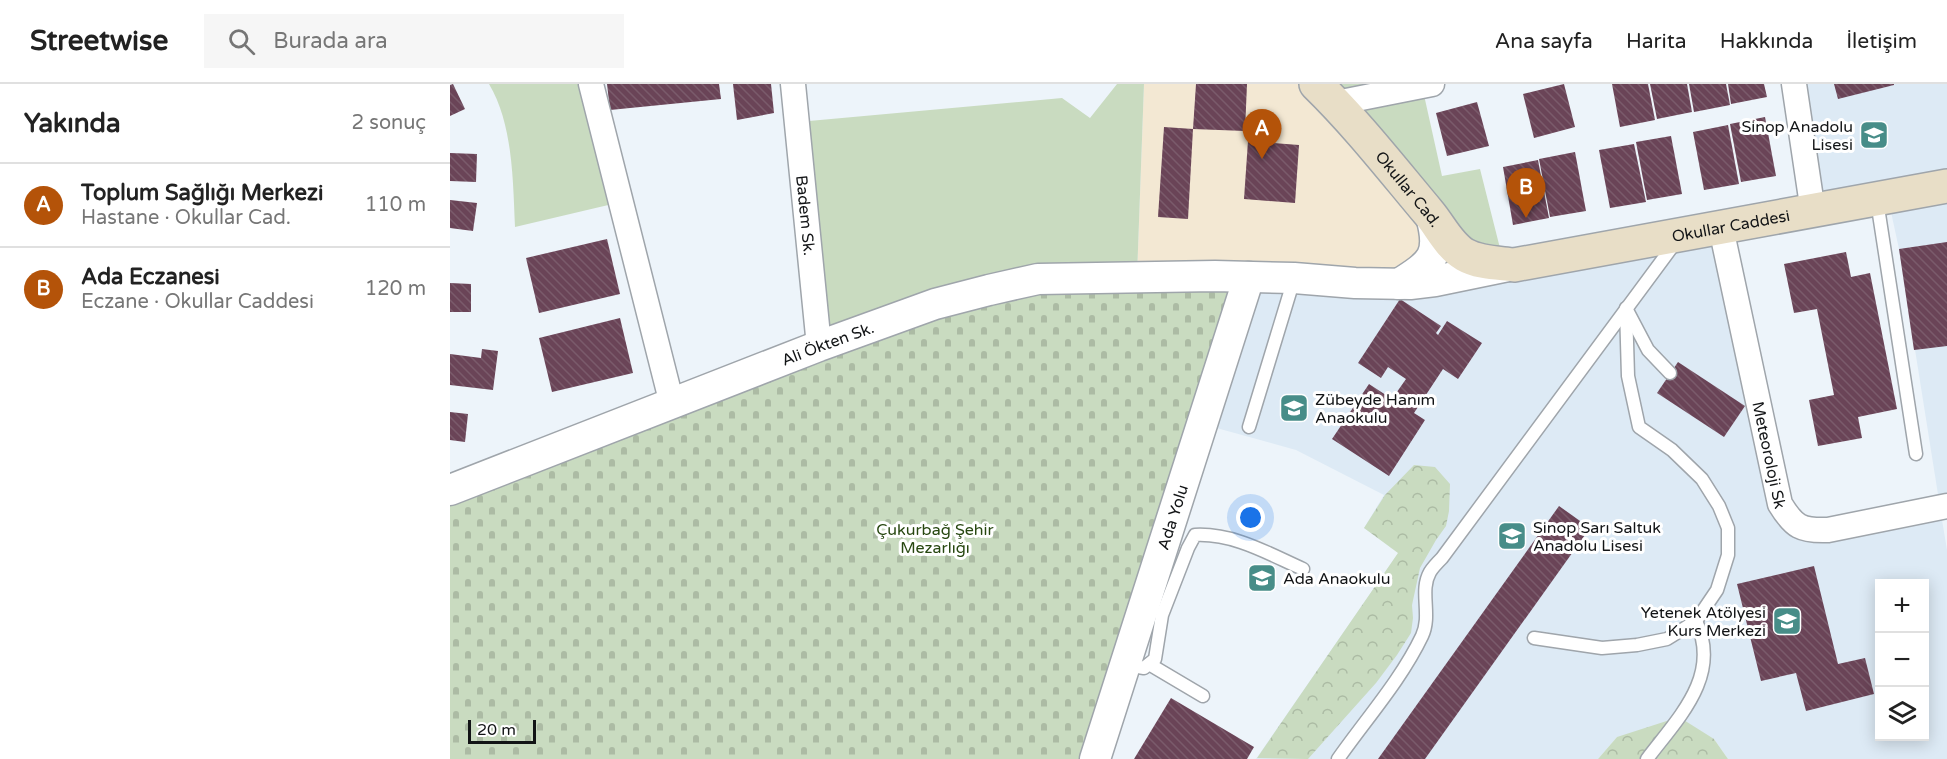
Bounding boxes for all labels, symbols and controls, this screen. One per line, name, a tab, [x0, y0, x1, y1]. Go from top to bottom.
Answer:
search box	[204, 14, 624, 68]
text: Streetwise	[30, 24, 168, 58]
icon: search	[225, 25, 258, 58]
text: Burada ara	[273, 28, 388, 54]
text: Ana sayfa	[1495, 29, 1593, 54]
text: Harita	[1626, 29, 1687, 54]
text: Hakkında	[1720, 29, 1813, 54]
text: İletişim	[1846, 29, 1917, 54]
text: Yakında	[24, 108, 121, 139]
pin: A	[1242, 110, 1282, 159]
text: 2 sonuç	[352, 111, 426, 135]
place label: Sinop Anadolu Lisesi	[1741, 117, 1853, 155]
school or university icon: Sinop Anadolu Lisesi	[1858, 119, 1890, 151]
street label: Okullar Cad.	[1371, 147, 1445, 231]
pin: B	[1506, 168, 1546, 218]
street label: Badem Sk.	[791, 174, 819, 257]
text: Toplum Sağlığı Merkezi	[81, 180, 323, 206]
text: A	[36, 193, 51, 217]
text: 110 m	[365, 193, 426, 217]
text: Hastane · Okullar Cad.	[81, 206, 291, 230]
street label: Okullar Caddesi	[1670, 206, 1792, 247]
text: Ada Eczanesi	[81, 264, 220, 290]
text: B	[37, 277, 50, 301]
text: 120 m	[365, 277, 426, 301]
text: Eczane · Okullar Caddesi	[81, 290, 314, 314]
street label: Ali Ökten Sk.	[779, 318, 877, 371]
place label: Zübeyde Hanım Anaokulu	[1315, 390, 1435, 428]
school or university icon: Zübeyde Hanım Anaokulu	[1278, 392, 1310, 424]
street label: Meteoroloji Sk	[1747, 400, 1790, 511]
street label: Ada Yolu	[1153, 482, 1193, 553]
your location	[1236, 503, 1265, 532]
place label: Sinop Sarı Saltuk Anadolu Lisesi	[1533, 518, 1661, 556]
park label: Çukurbağ Şehir Mezarlığı	[876, 520, 995, 558]
school or university icon: Sinop Sarı Saltuk Anadolu Lisesi	[1496, 520, 1528, 552]
school or university icon: Ada Anaokulu	[1246, 562, 1278, 594]
place label: Ada Anaokulu	[1283, 569, 1391, 589]
map controls	[1875, 579, 1929, 741]
button: +	[1875, 579, 1929, 633]
place label: Yetenek Atölyesi Kurs Merkezi	[1641, 603, 1766, 641]
school or university icon: Yetenek Atölyesi Kurs Merkezi	[1771, 605, 1803, 637]
button: −	[1875, 633, 1929, 687]
button: layers	[1875, 687, 1929, 741]
scale bar	[468, 717, 536, 744]
text: 20 m	[477, 720, 516, 740]

